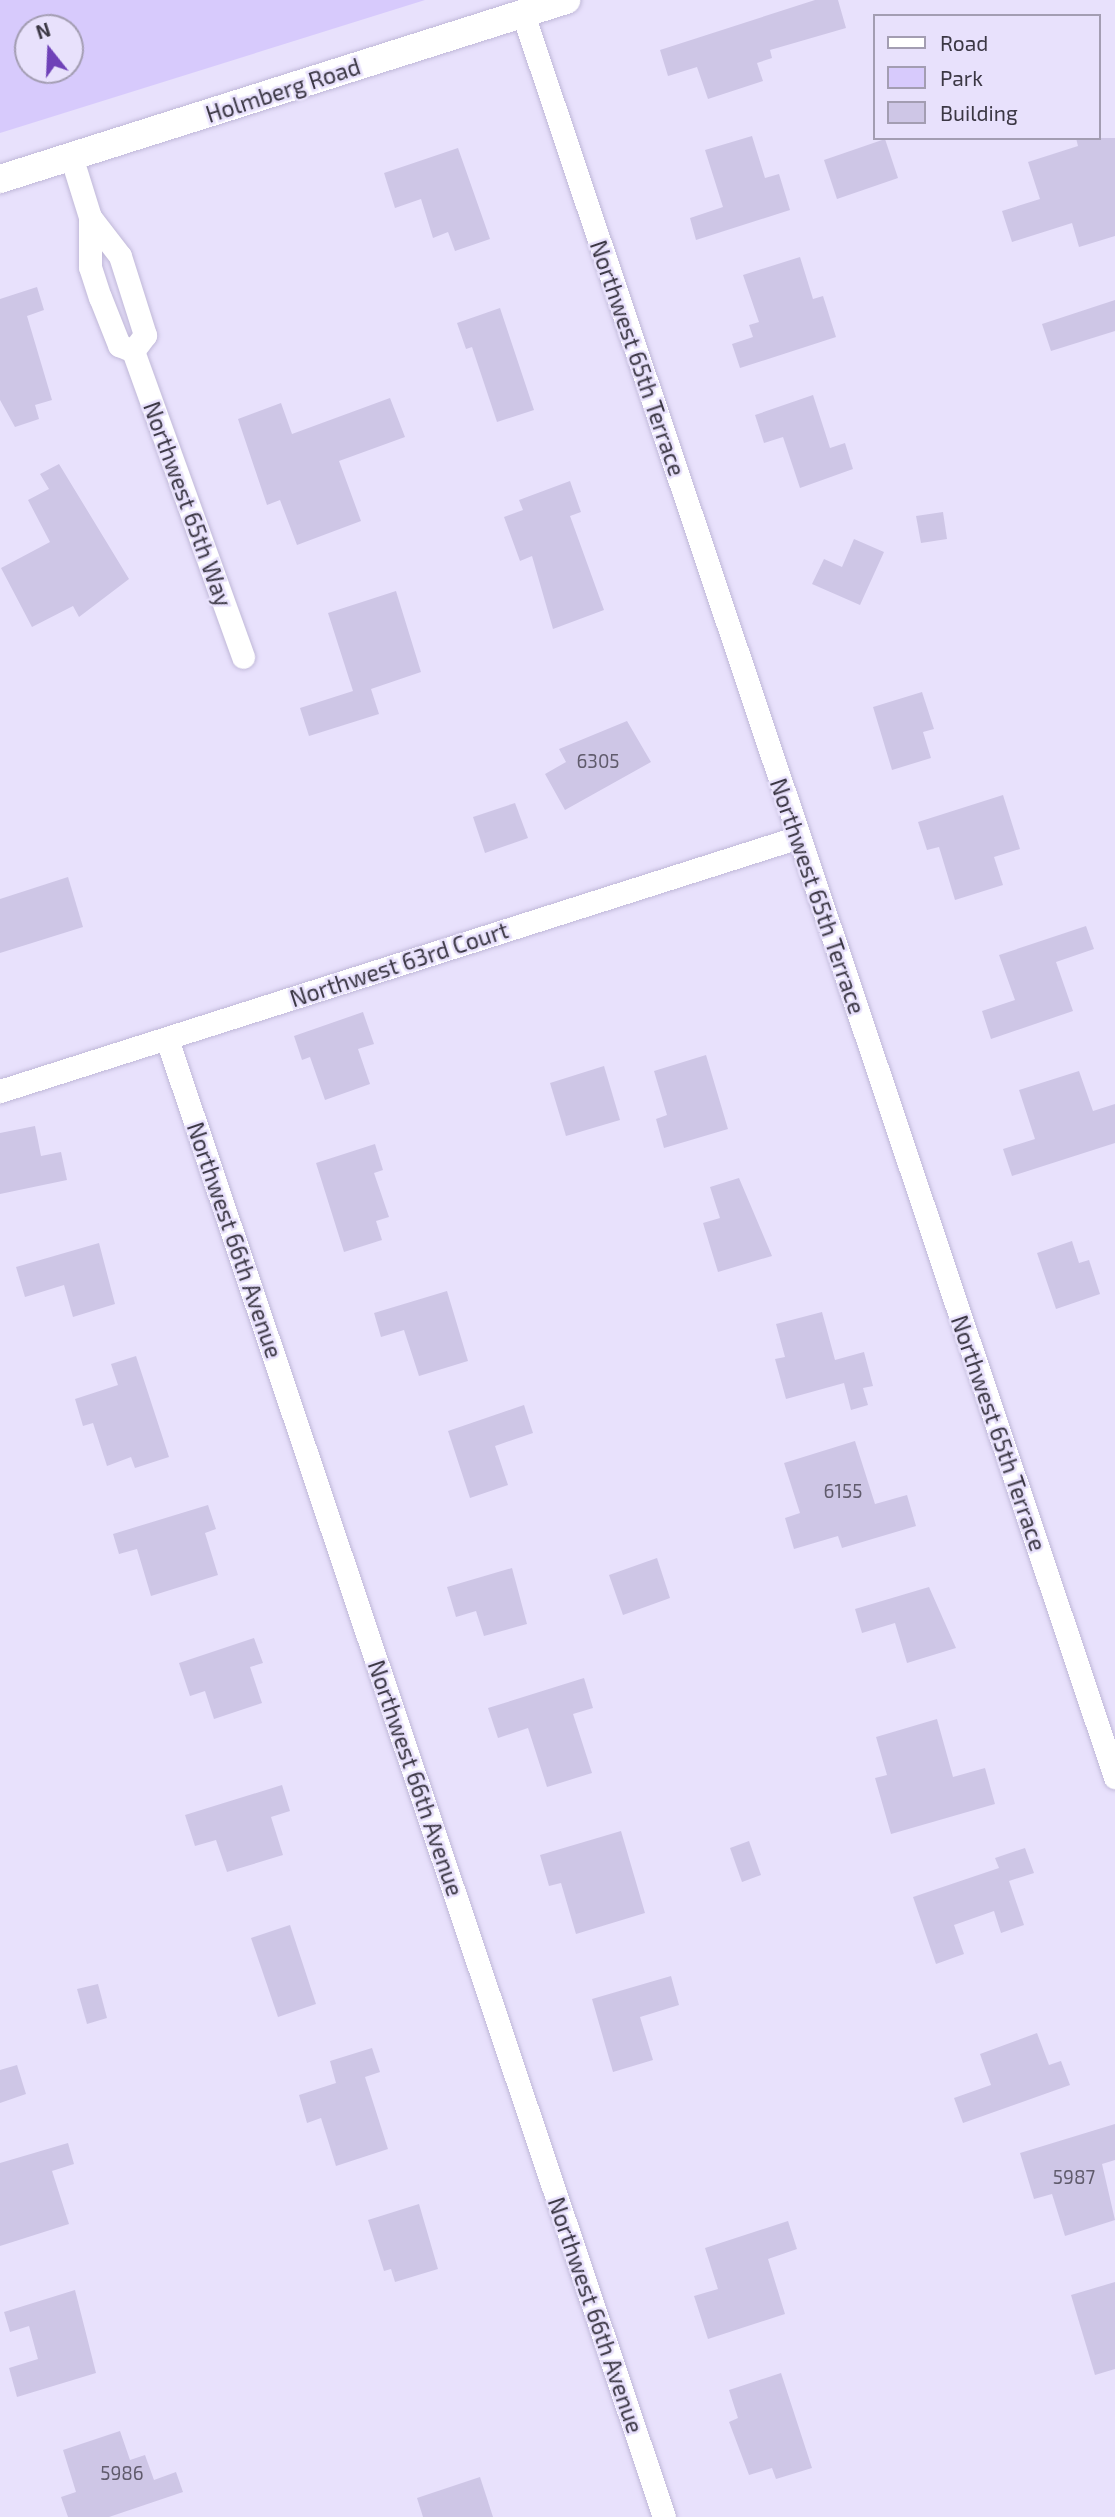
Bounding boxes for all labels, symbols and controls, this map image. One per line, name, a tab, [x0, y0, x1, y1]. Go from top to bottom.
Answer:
north arrow	[14, 14, 84, 84]
legend	[874, 14, 1101, 140]
text: N	[33, 17, 53, 44]
text: Road	[940, 30, 988, 55]
street label: Holmberg Road	[202, 52, 364, 128]
text: Park	[940, 65, 983, 90]
text: Building	[940, 100, 1018, 125]
street label: Northwest 65th Terrace	[585, 236, 691, 480]
street label: Northwest 65th Way	[138, 398, 238, 610]
house number: 6305	[576, 750, 620, 772]
street label: Northwest 65th Terrace	[765, 774, 871, 1018]
street label: Northwest 63rd Court	[286, 916, 512, 1012]
street label: Northwest 66th Avenue	[182, 1118, 288, 1362]
street label: Northwest 65th Terrace	[946, 1311, 1052, 1555]
house number: 6155	[824, 1480, 862, 1502]
street label: Northwest 66th Avenue	[363, 1656, 469, 1900]
house number: 5987	[1053, 2166, 1095, 2188]
street label: Northwest 66th Avenue	[543, 2193, 649, 2437]
house number: 5986	[100, 2462, 144, 2484]

